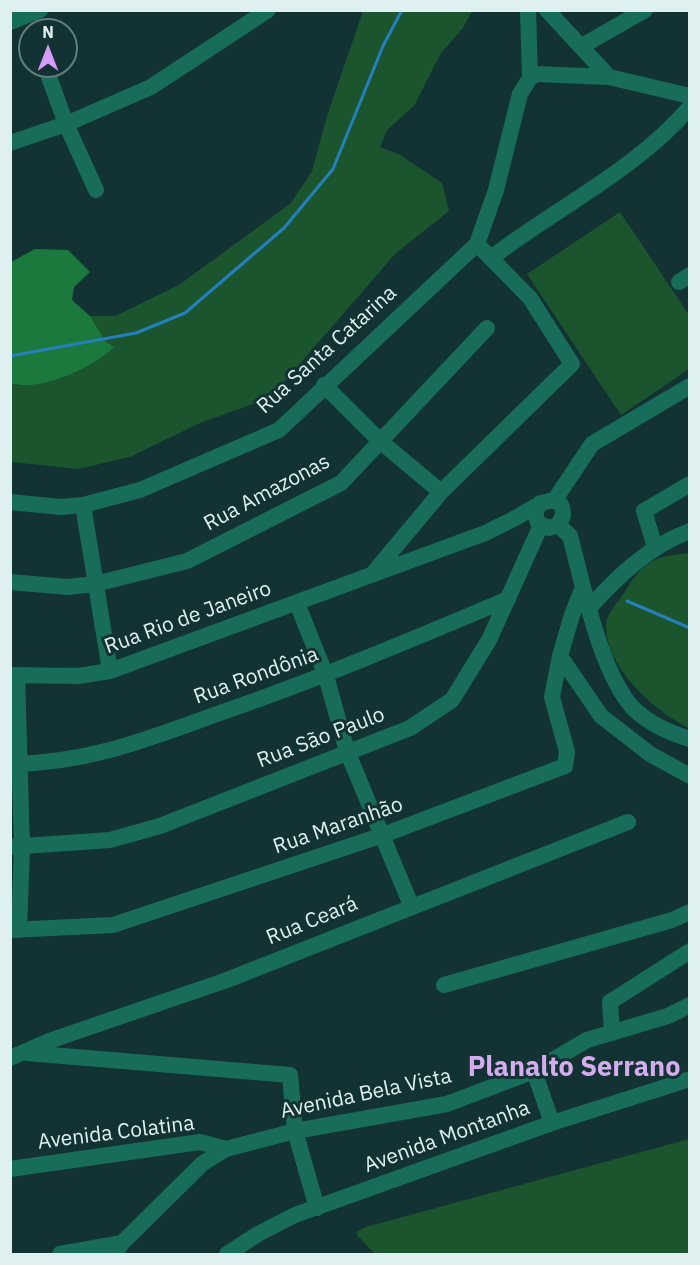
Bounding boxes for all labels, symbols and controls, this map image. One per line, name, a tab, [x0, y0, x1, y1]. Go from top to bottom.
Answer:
north arrow	[18, 18, 78, 78]
text: N	[42, 22, 54, 42]
street label: Rua Santa Catarina	[252, 281, 402, 419]
street label: Rua Amazonas	[200, 449, 334, 537]
street label: Rua Rio de Janeiro	[101, 576, 275, 660]
street label: Rua Rondônia	[190, 642, 322, 710]
street label: Rua São Paulo	[254, 702, 388, 774]
street label: Rua Maranhão	[270, 792, 406, 860]
street label: Rua Ceará	[263, 891, 361, 951]
district label: Planalto Serrano	[468, 1052, 680, 1084]
street label: Avenida Bela Vista	[278, 1064, 454, 1124]
street label: Avenida Montanha	[361, 1095, 533, 1179]
street label: Avenida Colatina	[36, 1111, 196, 1155]

